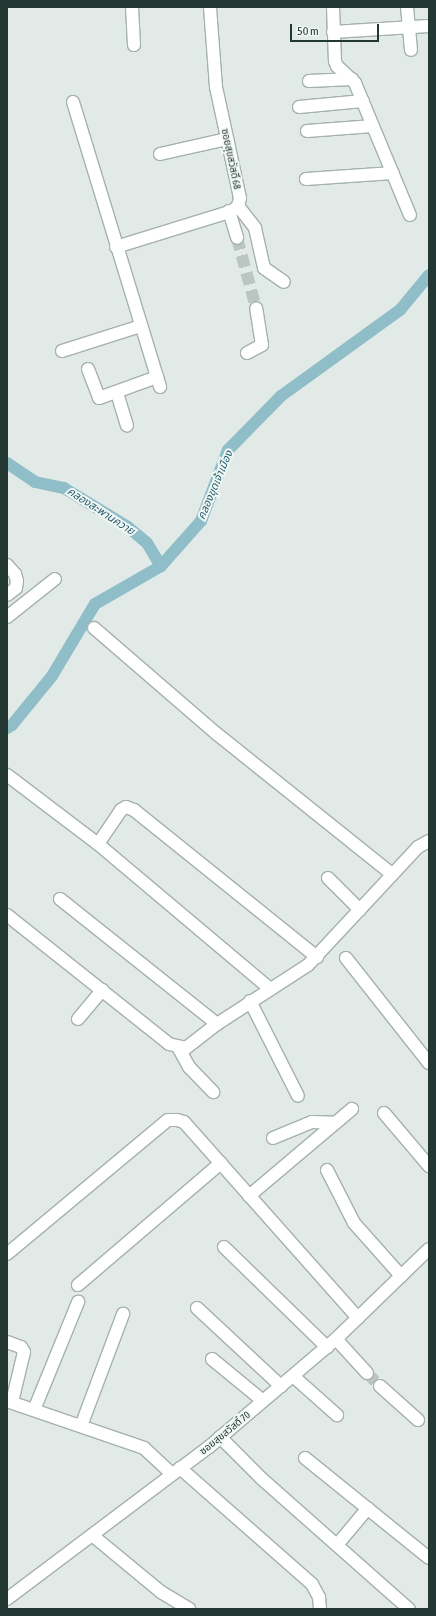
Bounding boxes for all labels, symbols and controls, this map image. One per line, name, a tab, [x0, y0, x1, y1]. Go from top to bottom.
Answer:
scale bar	[292, 16, 381, 42]
text: 50 m	[297, 24, 319, 38]
street label: ซอยสุขสวัสดิ์ 68	[219, 128, 243, 190]
water label: คลองขุดเจ้าเมือง	[195, 449, 235, 521]
water label: คลองสะพานควาย	[65, 484, 137, 538]
street label: ซอยสุขสวัสดิ์ 70	[197, 1409, 253, 1457]

